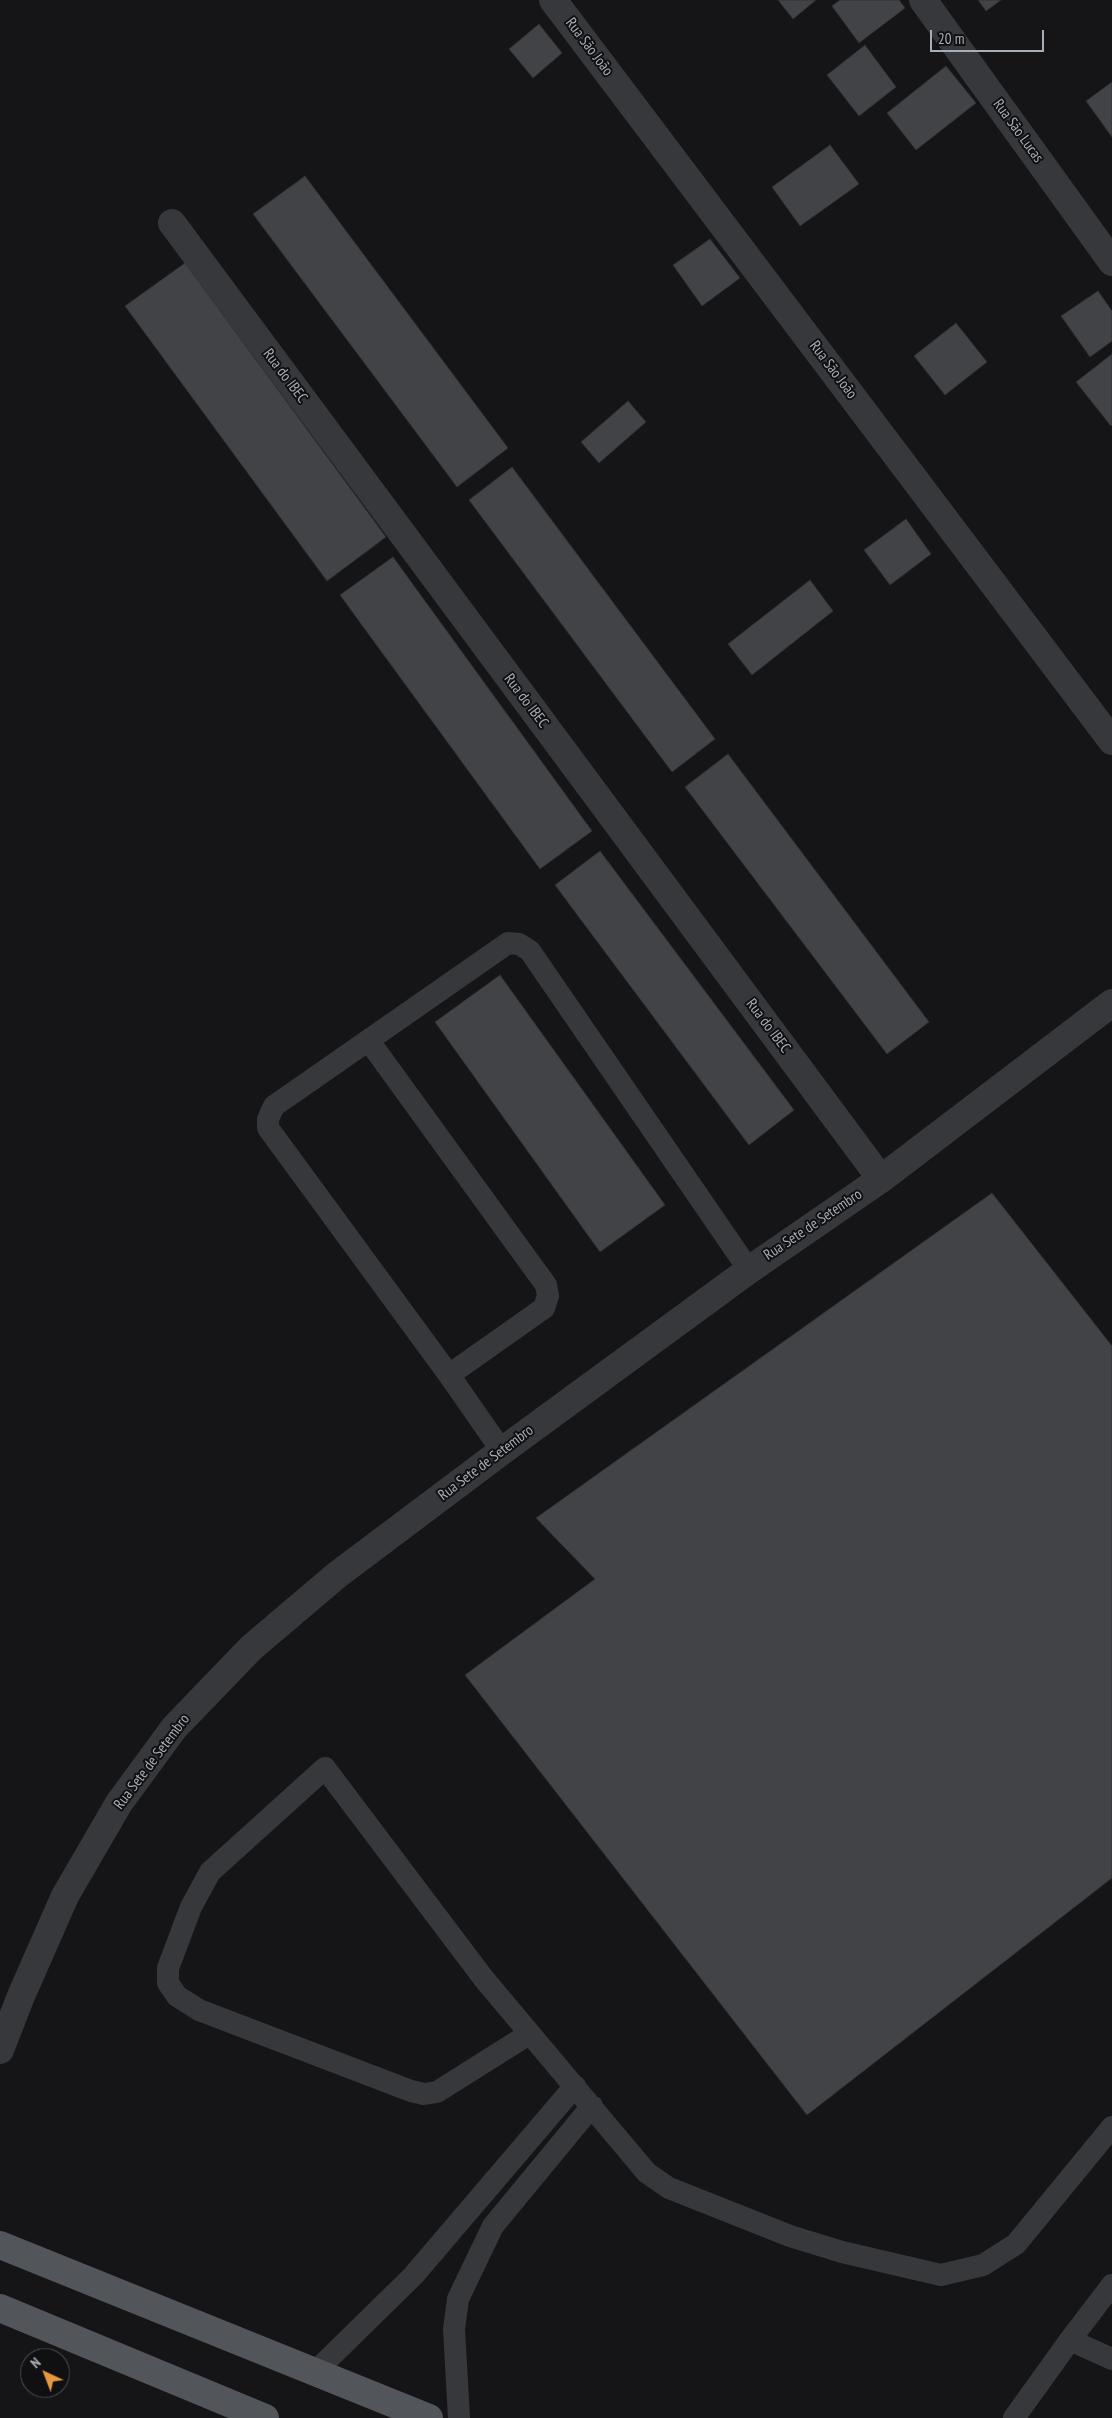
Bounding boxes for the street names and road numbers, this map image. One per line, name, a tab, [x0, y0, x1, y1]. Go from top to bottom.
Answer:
street label: Rua São João	[561, 15, 617, 79]
street label: Rua São Lucas	[989, 96, 1047, 166]
street label: Rua São João	[805, 338, 861, 402]
street label: Rua do IBEC	[259, 345, 311, 407]
street label: Rua do IBEC	[500, 670, 552, 732]
street label: Rua do IBEC	[742, 995, 794, 1057]
street label: Rua Sete de Setembro	[761, 1186, 865, 1264]
street label: Rua Sete de Setembro	[435, 1421, 537, 1505]
street label: Rua Sete de Setembro	[110, 1711, 194, 1813]

